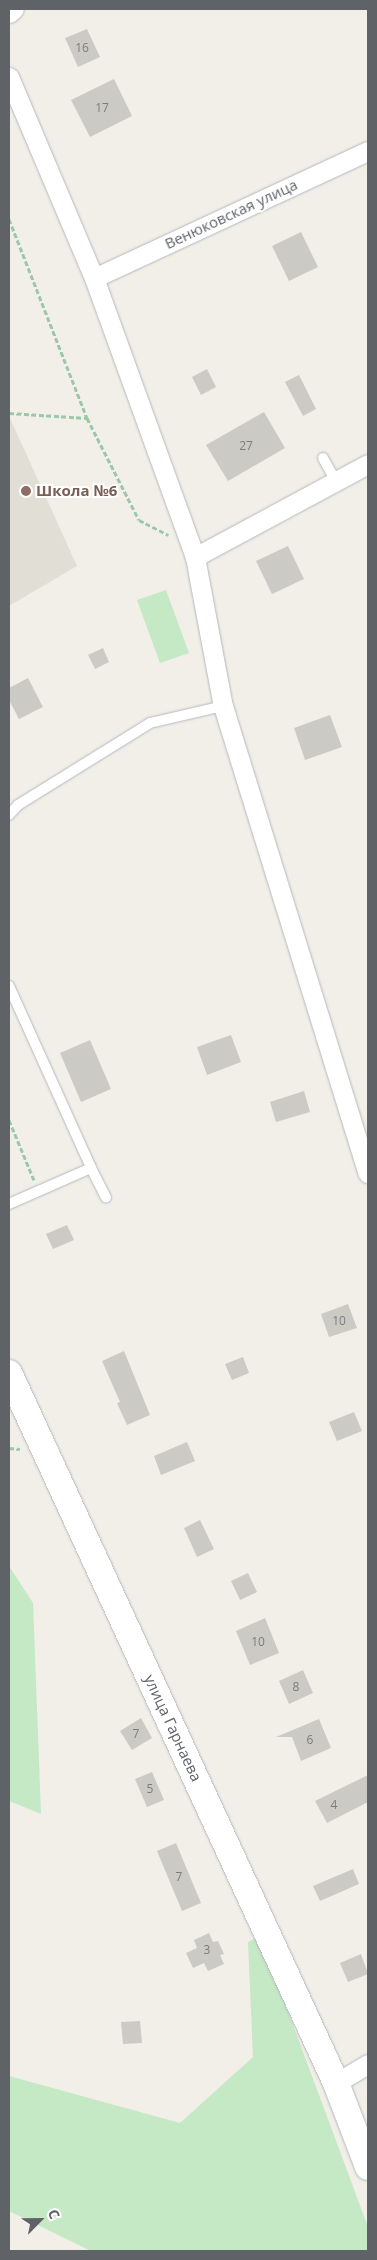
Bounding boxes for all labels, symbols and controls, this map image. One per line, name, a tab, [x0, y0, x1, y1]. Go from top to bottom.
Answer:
house number: 16	[75, 41, 89, 55]
house number: 17	[95, 101, 109, 115]
street label: Венюковская улица	[162, 175, 300, 253]
house number: 27	[239, 439, 253, 453]
place label: Школа №6	[36, 482, 117, 500]
marker: Школа №6	[20, 485, 32, 497]
house number: 10	[332, 1314, 346, 1328]
house number: 10	[251, 1635, 265, 1649]
street label: улица Гарнаева	[140, 1672, 206, 1784]
house number: 8	[293, 1680, 299, 1694]
house number: 7	[133, 1727, 139, 1741]
house number: 6	[307, 1733, 313, 1747]
house number: 5	[147, 1782, 153, 1796]
house number: 4	[331, 1798, 337, 1812]
house number: 7	[176, 1870, 182, 1884]
house number: 3	[204, 1943, 210, 1957]
north arrow	[15, 2195, 65, 2245]
text: С	[44, 2206, 65, 2222]

